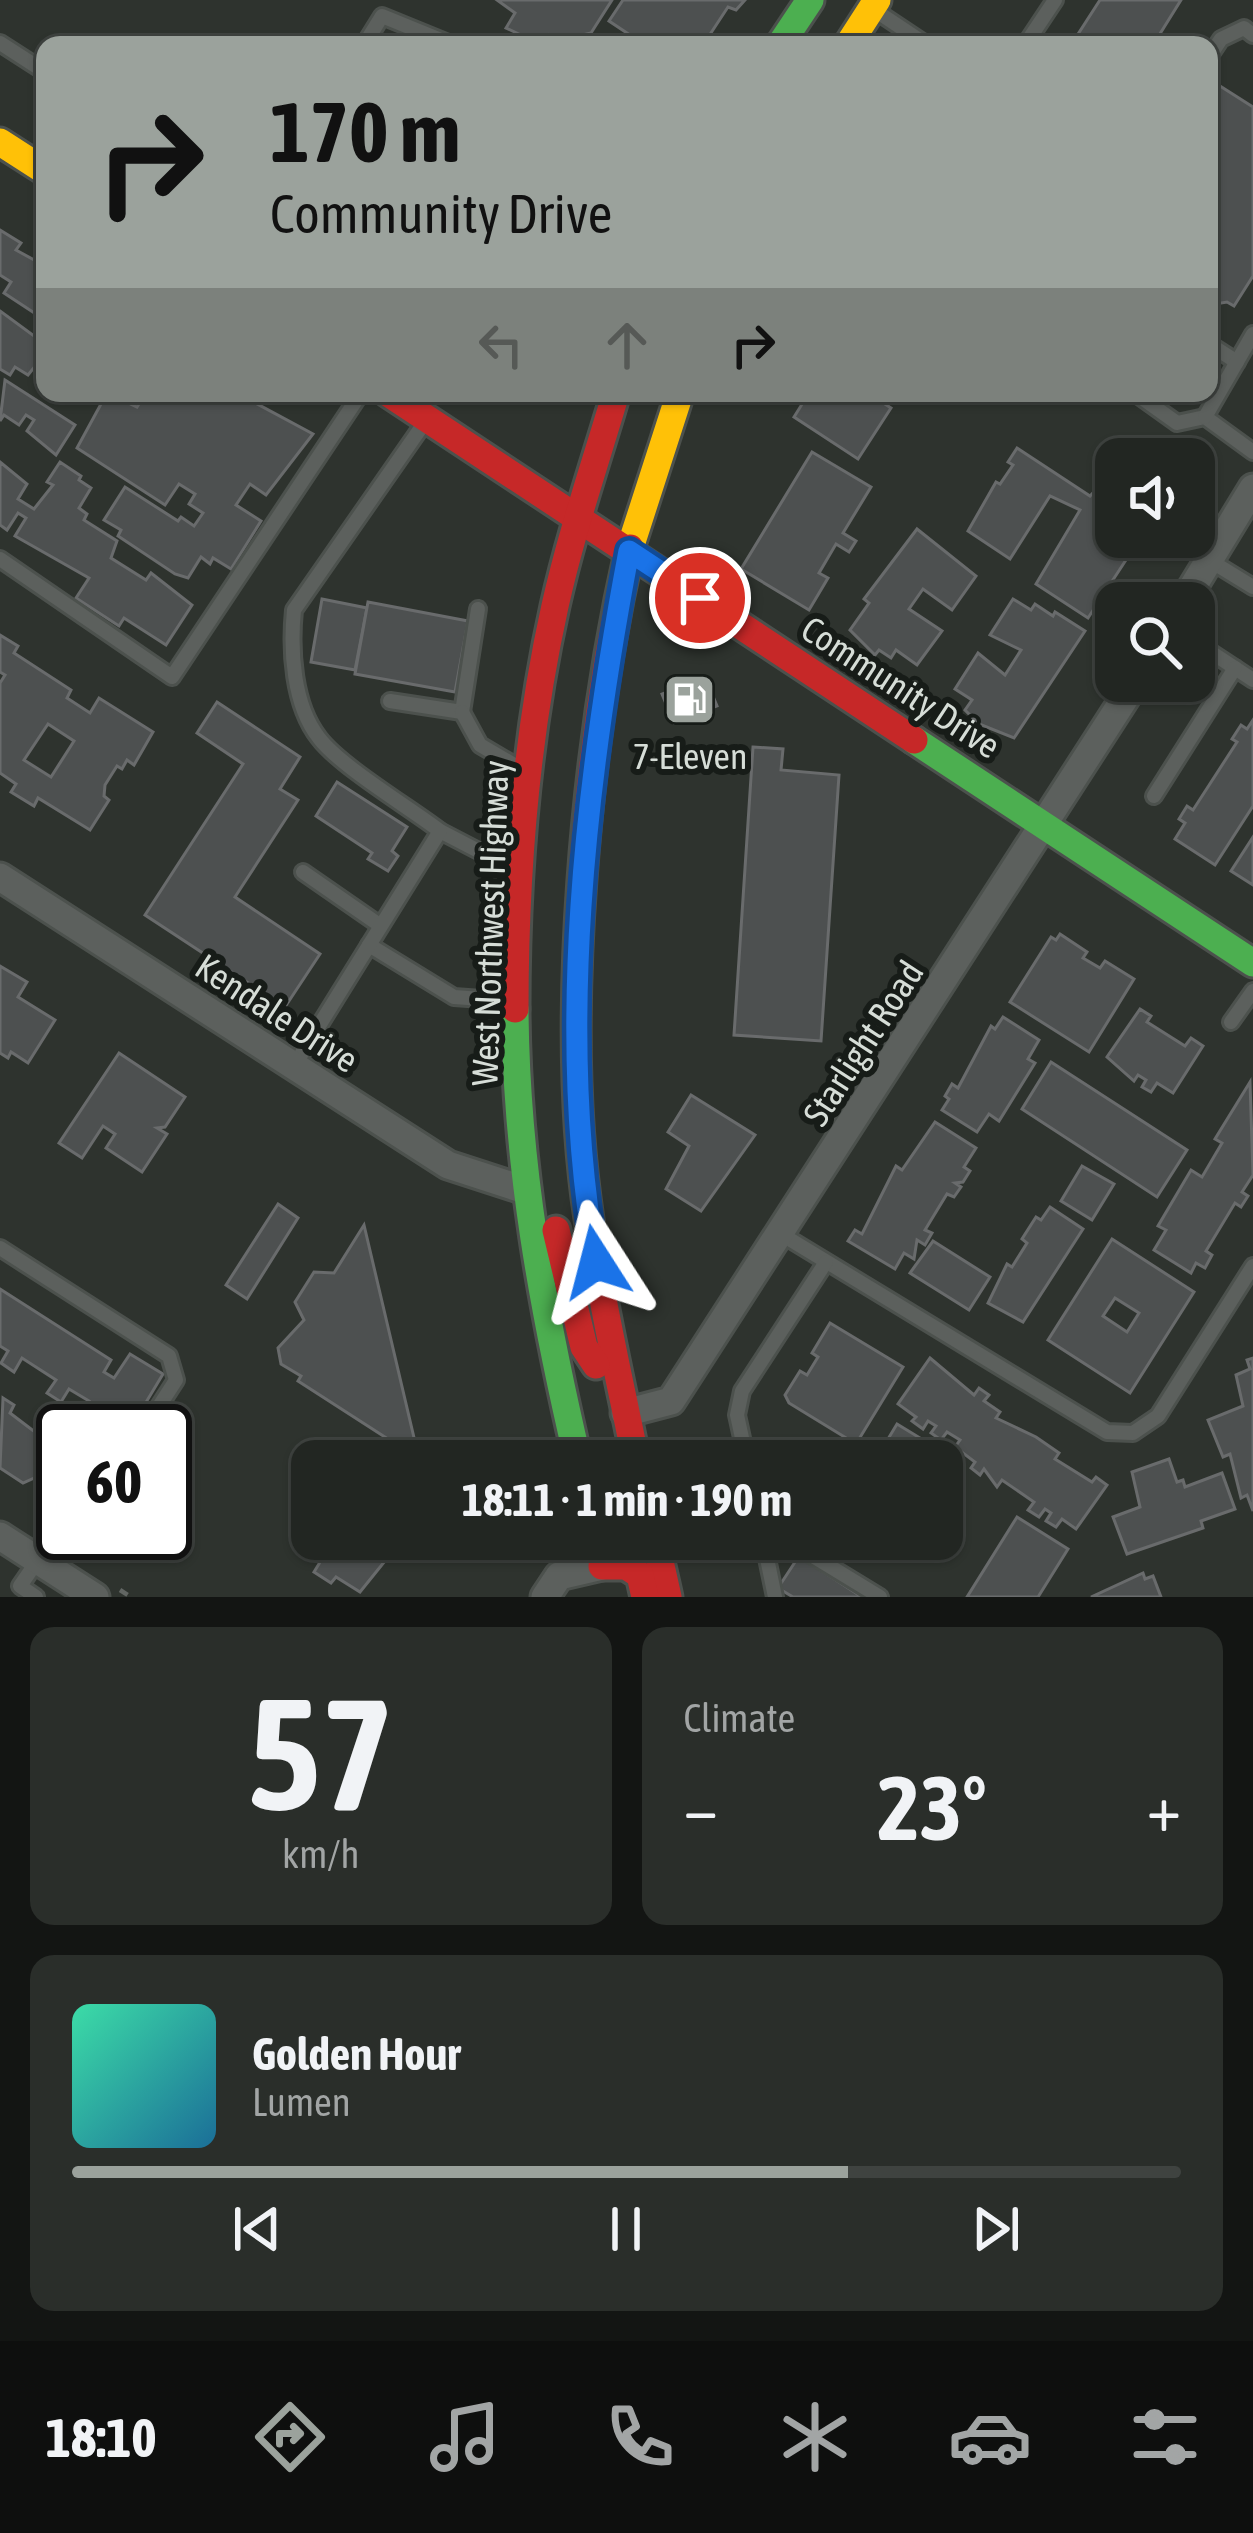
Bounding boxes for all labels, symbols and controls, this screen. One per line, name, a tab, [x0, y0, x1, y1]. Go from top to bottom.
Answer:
icon: right	[72, 84, 228, 240]
text: 170 m	[270, 84, 460, 180]
text: Community Drive	[270, 183, 612, 244]
icon: left	[468, 312, 534, 378]
icon: ahead	[594, 312, 660, 378]
icon: right	[720, 312, 786, 378]
map controls	[1095, 438, 1215, 702]
button: sound	[1095, 438, 1215, 558]
pin	[649, 547, 751, 649]
icon: arrive	[667, 565, 733, 631]
button: search	[1095, 582, 1215, 702]
street label: Community Drive	[794, 607, 1008, 767]
fuel station icon: 7-Eleven	[662, 672, 718, 728]
place label: 7-Eleven	[633, 735, 747, 777]
street label: West Northwest Highway	[463, 759, 517, 1087]
street label: Kendale Drive	[188, 945, 366, 1081]
street label: Starlight Road	[794, 953, 932, 1133]
position arrow	[533, 1199, 659, 1325]
speed limit sign: 60	[36, 1404, 192, 1560]
text: 18:11 · 1 min · 190 m	[462, 1474, 792, 1526]
text: 57	[247, 1664, 394, 1843]
text: Climate	[684, 1696, 795, 1740]
text: 23°	[878, 1756, 987, 1859]
text: −	[684, 1769, 718, 1845]
text: +	[1147, 1769, 1181, 1845]
text: km/h	[282, 1832, 359, 1876]
text: Golden Hour	[252, 2028, 461, 2080]
text: Lumen	[252, 2080, 351, 2124]
icon: previous	[224, 2196, 290, 2262]
icon: pause	[593, 2196, 659, 2262]
icon: next	[963, 2196, 1029, 2262]
icon: directions	[248, 2395, 332, 2479]
icon: music	[423, 2395, 507, 2479]
icon: phone	[598, 2395, 682, 2479]
icon: climate	[773, 2395, 857, 2479]
icon: car	[948, 2395, 1032, 2479]
icon: filters	[1123, 2395, 1207, 2479]
text: 18:10	[46, 2407, 157, 2468]

